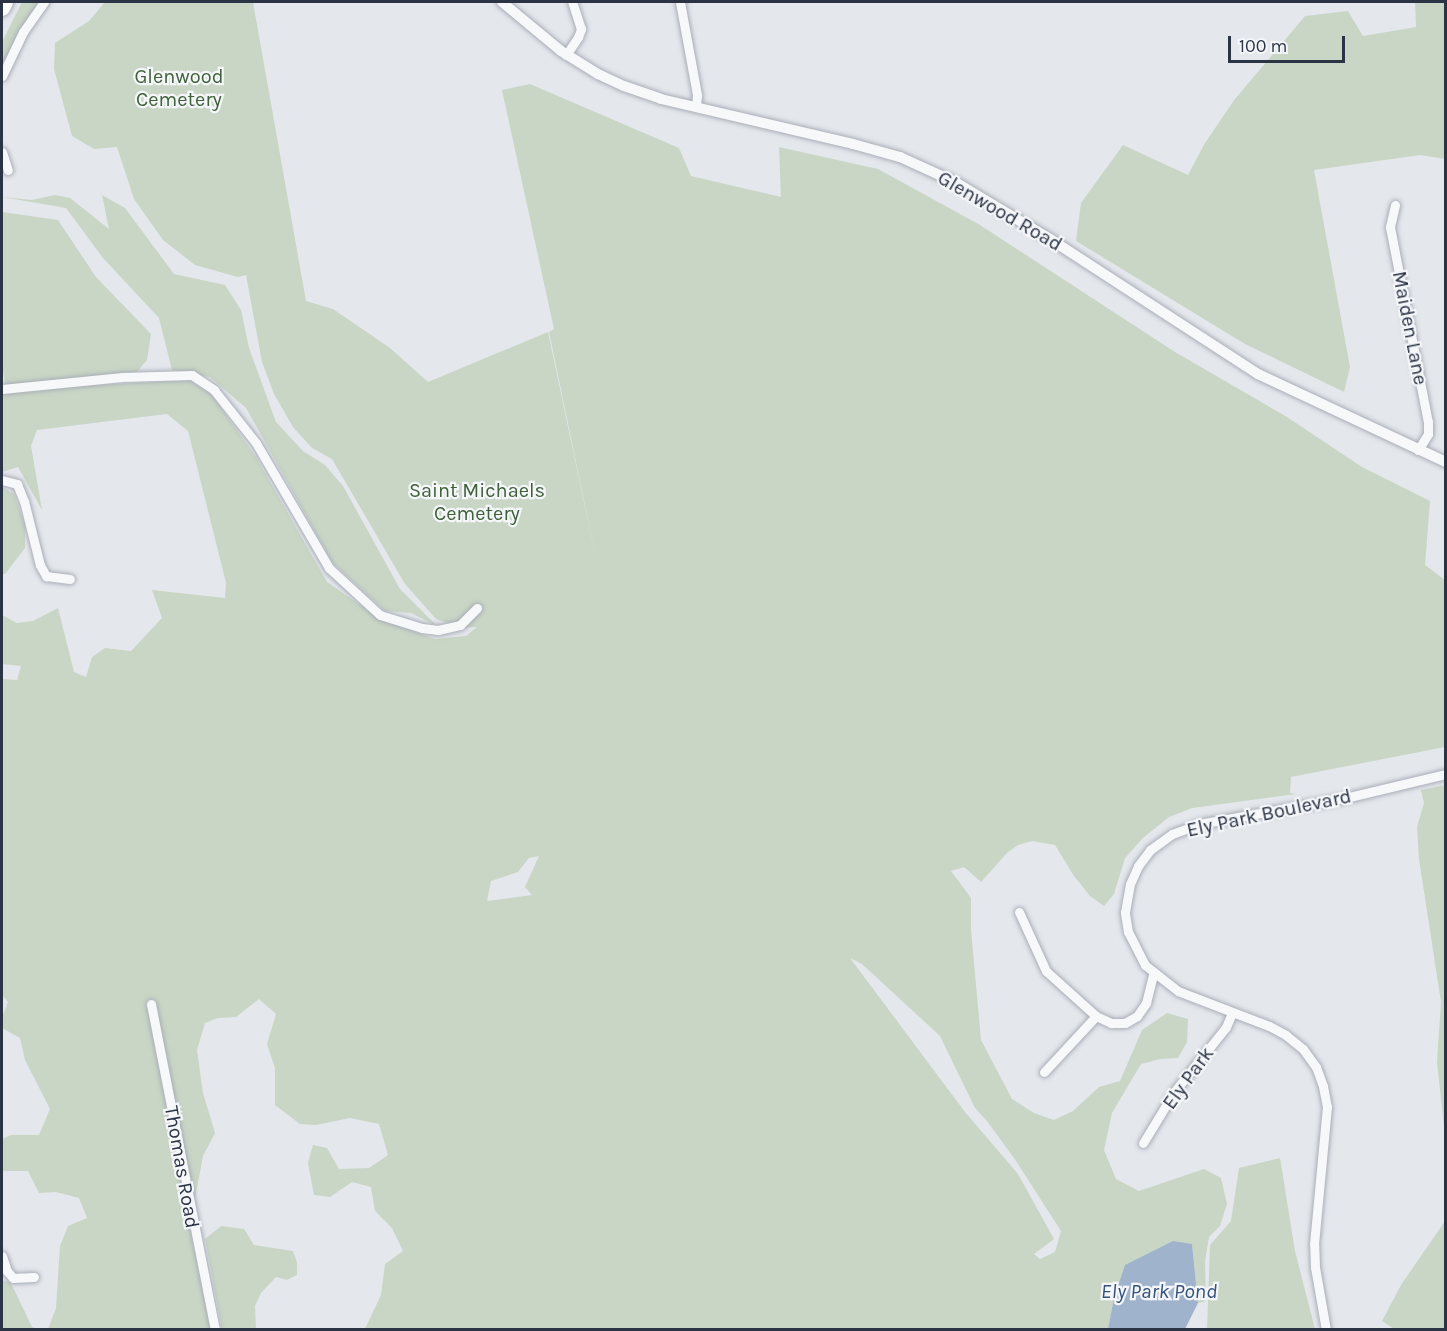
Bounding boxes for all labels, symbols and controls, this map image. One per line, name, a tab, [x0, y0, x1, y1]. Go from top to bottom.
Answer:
scale bar	[1231, 24, 1348, 62]
text: 100 m	[1239, 35, 1287, 57]
park label: Glenwood Cemetery	[134, 65, 224, 112]
street label: Glenwood Road	[933, 166, 1067, 256]
street label: Maiden Lane	[1387, 269, 1433, 387]
park label: Saint Michaels Cemetery	[409, 479, 545, 526]
street label: Ely Park Boulevard	[1184, 784, 1354, 842]
street label: Ely Park	[1157, 1042, 1219, 1114]
street label: Thomas Road	[159, 1104, 205, 1230]
water label: Ely Park Pond	[1101, 1278, 1217, 1304]

